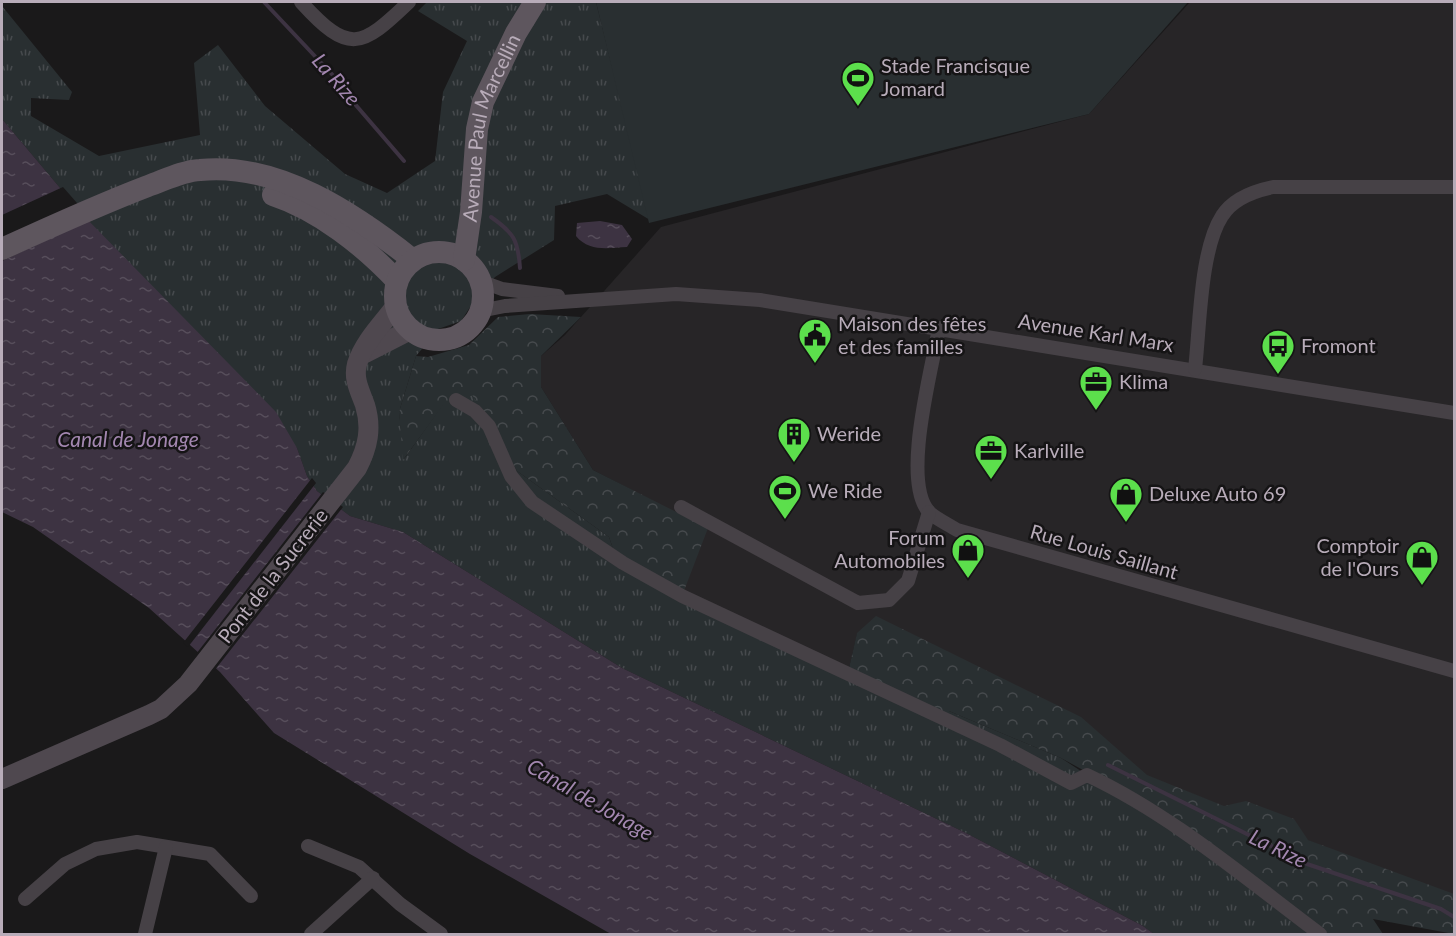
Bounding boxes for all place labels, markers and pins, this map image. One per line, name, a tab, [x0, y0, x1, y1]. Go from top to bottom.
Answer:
place label: Stade Francisque Jomard	[881, 53, 1030, 100]
sports icon: Stade Francisque Jomard	[840, 60, 876, 107]
place label: Maison des fêtes et des familles	[838, 311, 986, 358]
public building icon: Maison des fêtes et des familles	[797, 317, 833, 364]
bus stop icon: Fromont	[1260, 328, 1296, 375]
place label: Fromont	[1301, 333, 1376, 357]
office icon: Klima	[1078, 364, 1114, 411]
place label: Klima	[1119, 369, 1168, 393]
building icon: Weride	[776, 416, 812, 463]
place label: Weride	[817, 421, 881, 445]
office icon: Karlville	[973, 433, 1009, 480]
place label: Karlville	[1014, 438, 1084, 462]
sports icon: We Ride	[767, 473, 803, 520]
shop icon: Deluxe Auto 69	[1108, 476, 1144, 523]
place label: We Ride	[808, 478, 882, 502]
place label: Deluxe Auto 69	[1149, 481, 1286, 505]
place label: Forum Automobiles	[834, 525, 945, 572]
shop icon: Forum Automobiles	[950, 532, 986, 579]
place label: Comptoir de l'Ours	[1316, 533, 1400, 580]
shop icon: Comptoir de l'Ours	[1404, 539, 1440, 586]

